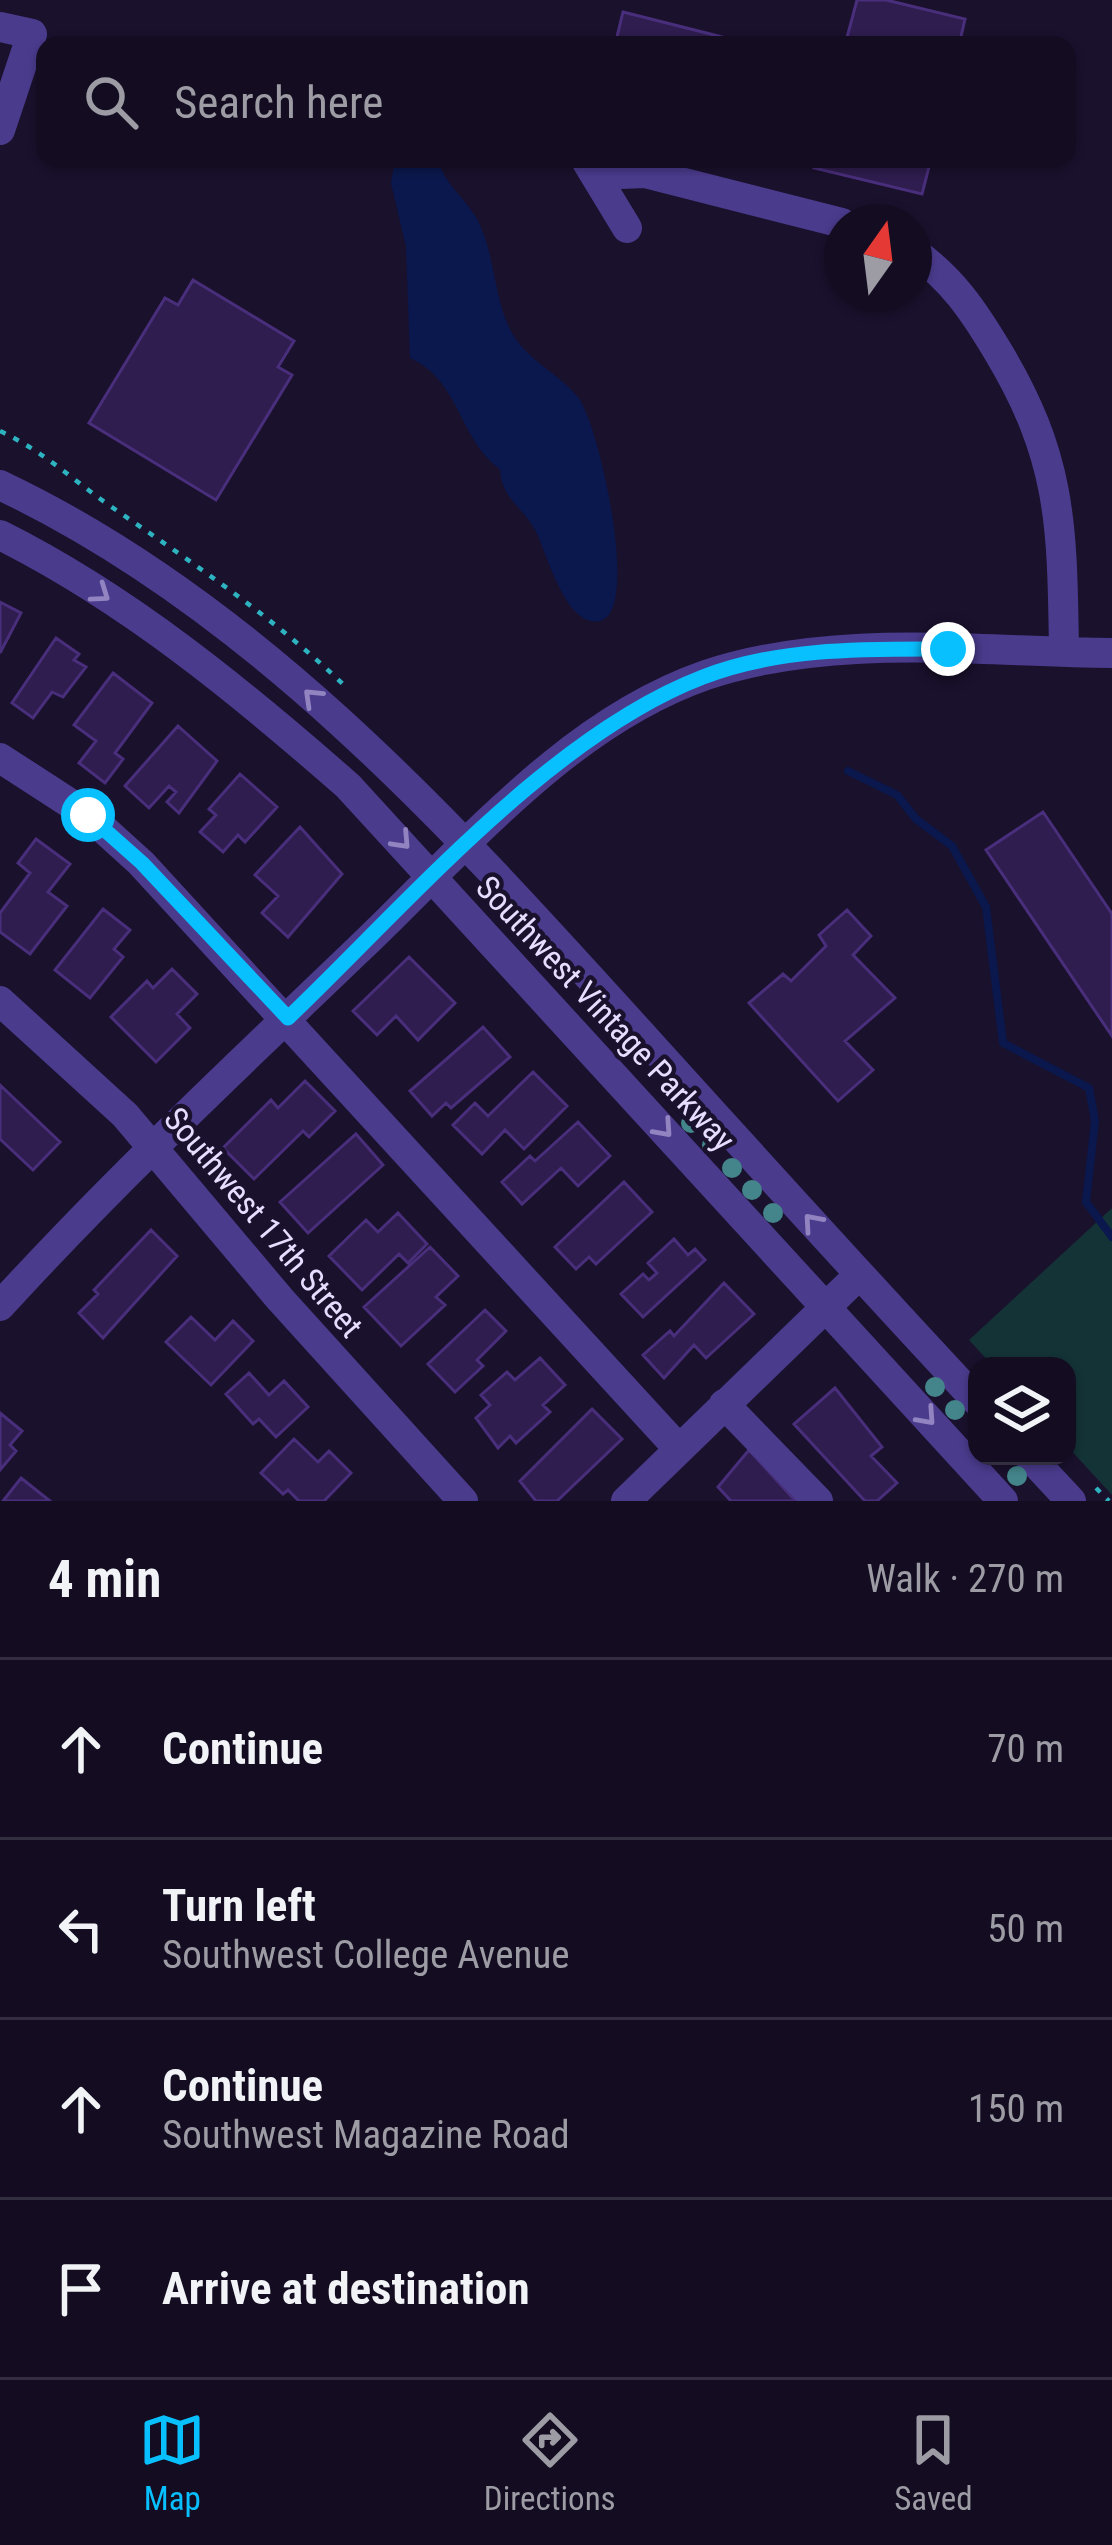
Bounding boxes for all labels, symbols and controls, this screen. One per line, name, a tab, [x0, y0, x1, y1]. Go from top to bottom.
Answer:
search box	[36, 36, 1076, 168]
icon: search	[78, 69, 144, 135]
text: Search here	[174, 76, 383, 129]
north arrow	[824, 204, 932, 312]
one-way arrow	[87, 580, 109, 602]
route end	[921, 622, 975, 676]
one-way arrow	[304, 690, 325, 712]
route start	[61, 788, 115, 842]
one-way arrow	[387, 827, 409, 848]
street label: Southwest Vintage Parkway	[468, 868, 743, 1159]
street label: Southwest 17th Street	[156, 1100, 371, 1345]
one-way arrow	[650, 1116, 671, 1137]
one-way arrow	[805, 1214, 827, 1236]
map controls	[968, 1357, 1076, 1465]
button: layers	[968, 1357, 1076, 1465]
one-way arrow	[912, 1404, 934, 1425]
text: 4 min	[48, 1550, 161, 1609]
text: Walk · 270 m	[866, 1556, 1064, 1602]
icon: ahead	[48, 1716, 114, 1782]
text: Continue	[162, 1722, 323, 1775]
text: 70 m	[987, 1726, 1064, 1772]
text: Turn left	[162, 1879, 316, 1932]
icon: left	[48, 1896, 114, 1962]
text: 50 m	[987, 1906, 1064, 1952]
text: Southwest College Avenue	[162, 1932, 570, 1978]
text: Continue	[162, 2059, 323, 2112]
icon: ahead	[48, 2076, 114, 2142]
text: 150 m	[968, 2086, 1064, 2132]
text: Southwest Magazine Road	[162, 2112, 569, 2158]
icon: arrive	[48, 2256, 114, 2322]
text: Arrive at destination	[162, 2262, 530, 2315]
tab: Map	[139, 2407, 205, 2518]
tab: Directions	[484, 2407, 616, 2518]
tab: Saved	[894, 2407, 973, 2518]

